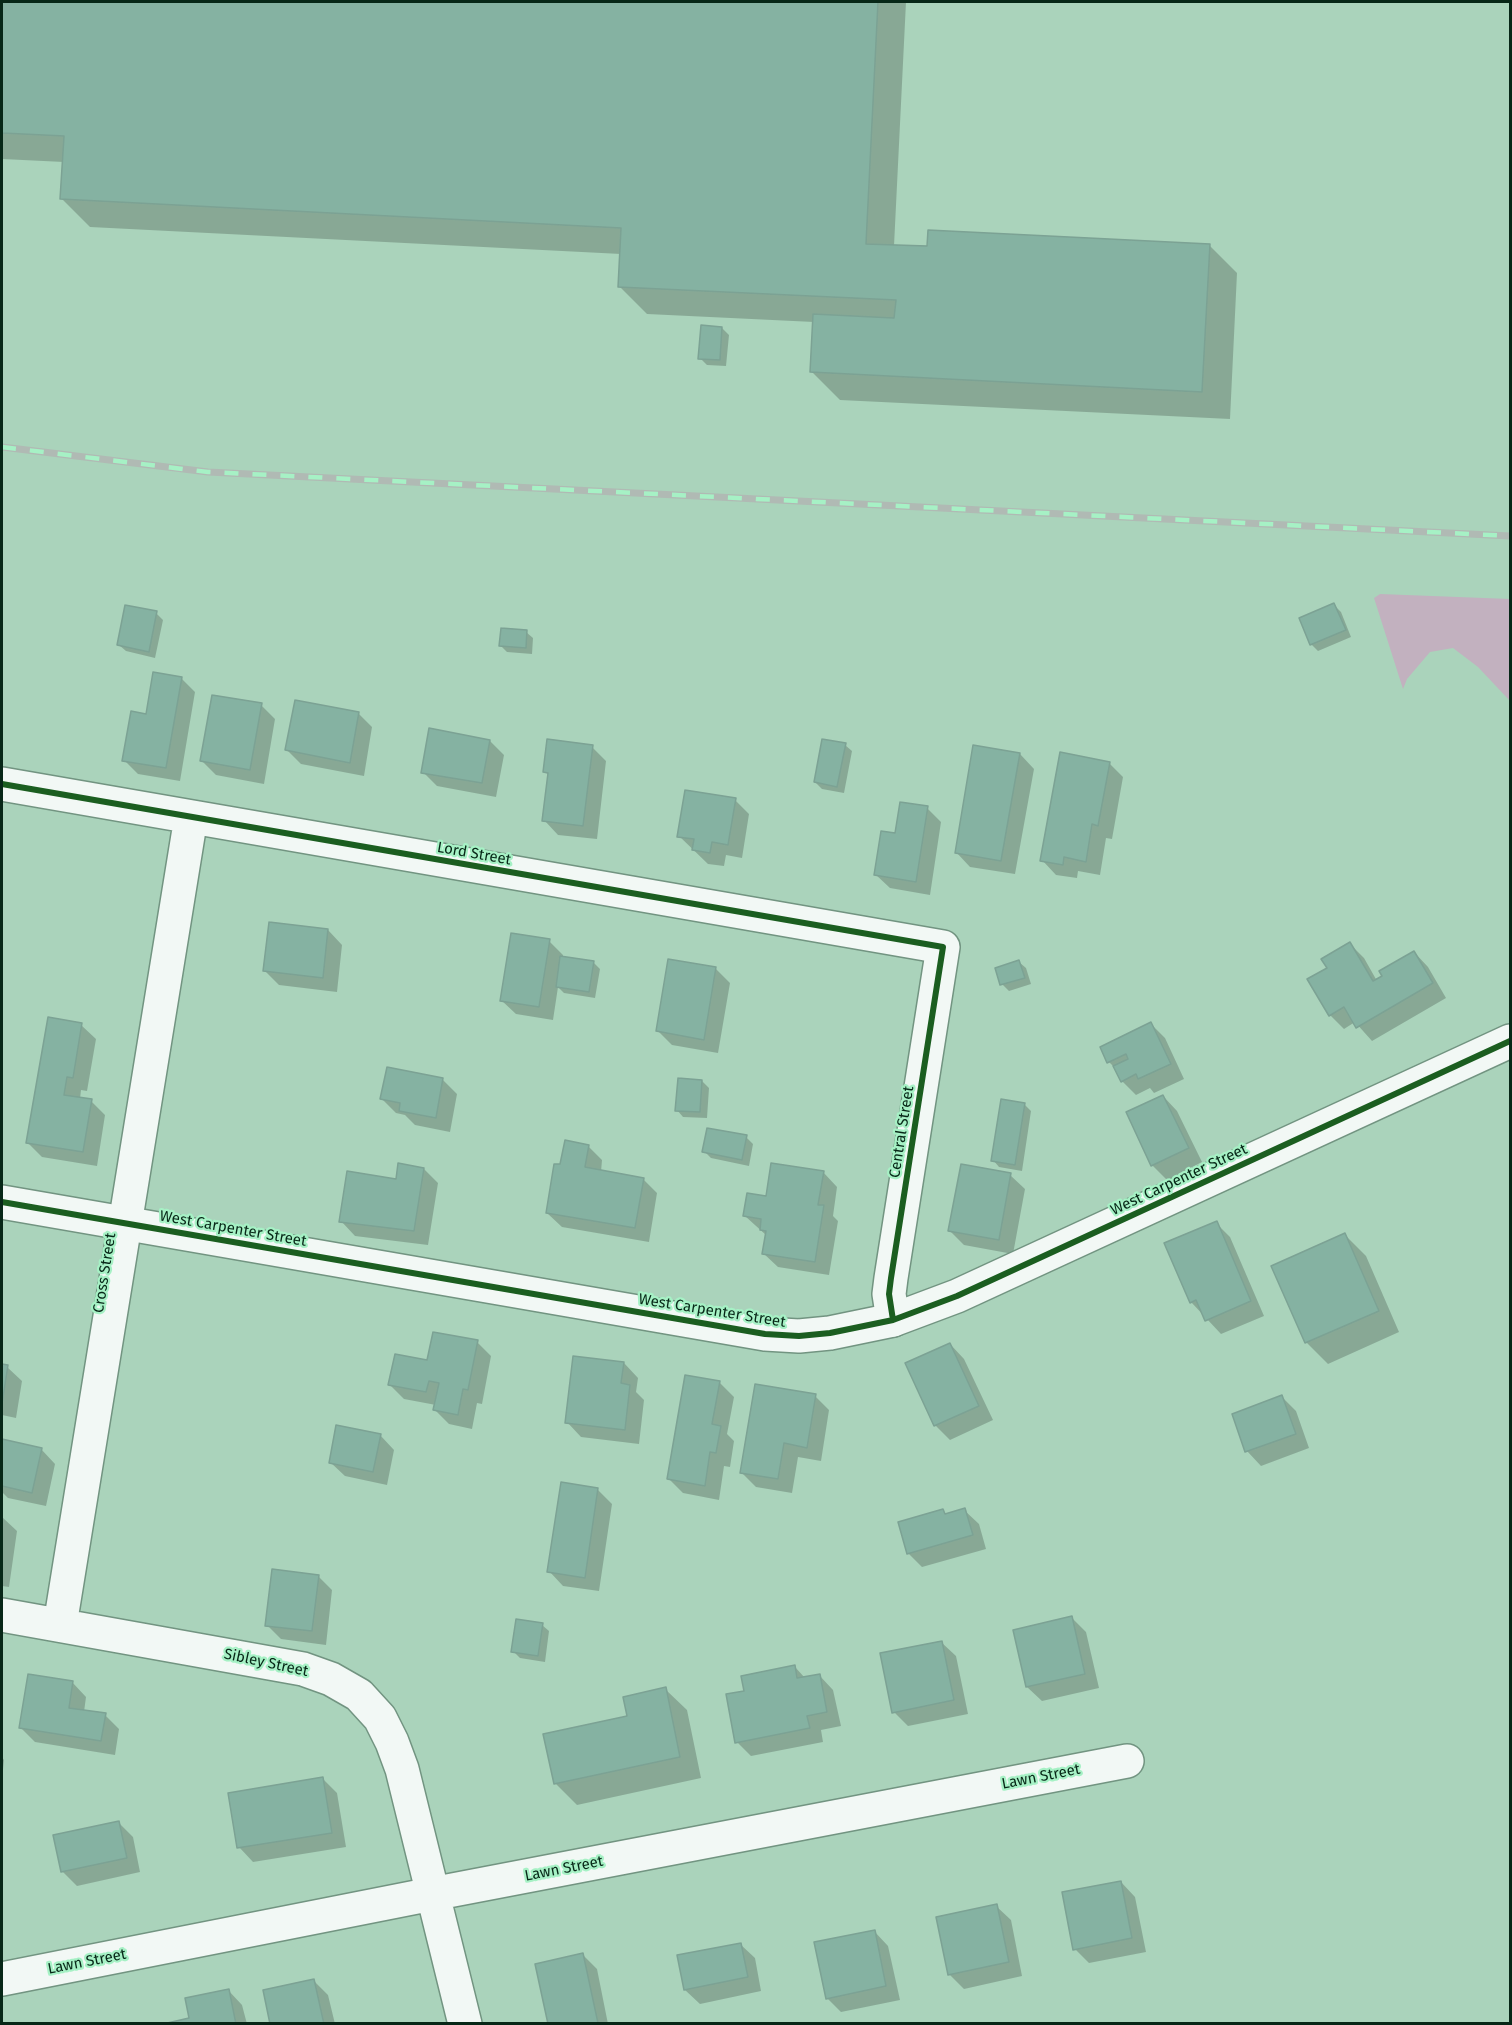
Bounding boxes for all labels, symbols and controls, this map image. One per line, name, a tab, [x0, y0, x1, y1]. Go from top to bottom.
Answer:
street label: Lord Street	[436, 839, 512, 869]
street label: Central Street	[886, 1085, 918, 1179]
street label: West Carpenter Street	[1108, 1140, 1250, 1220]
street label: West Carpenter Street	[158, 1207, 308, 1251]
street label: Cross Street	[90, 1232, 120, 1314]
street label: West Carpenter Street	[637, 1290, 787, 1332]
street label: Sibley Street	[222, 1645, 310, 1681]
street label: Lawn Street	[1000, 1761, 1082, 1793]
street label: Lawn Street	[523, 1853, 605, 1885]
street label: Lawn Street	[46, 1946, 128, 1978]

